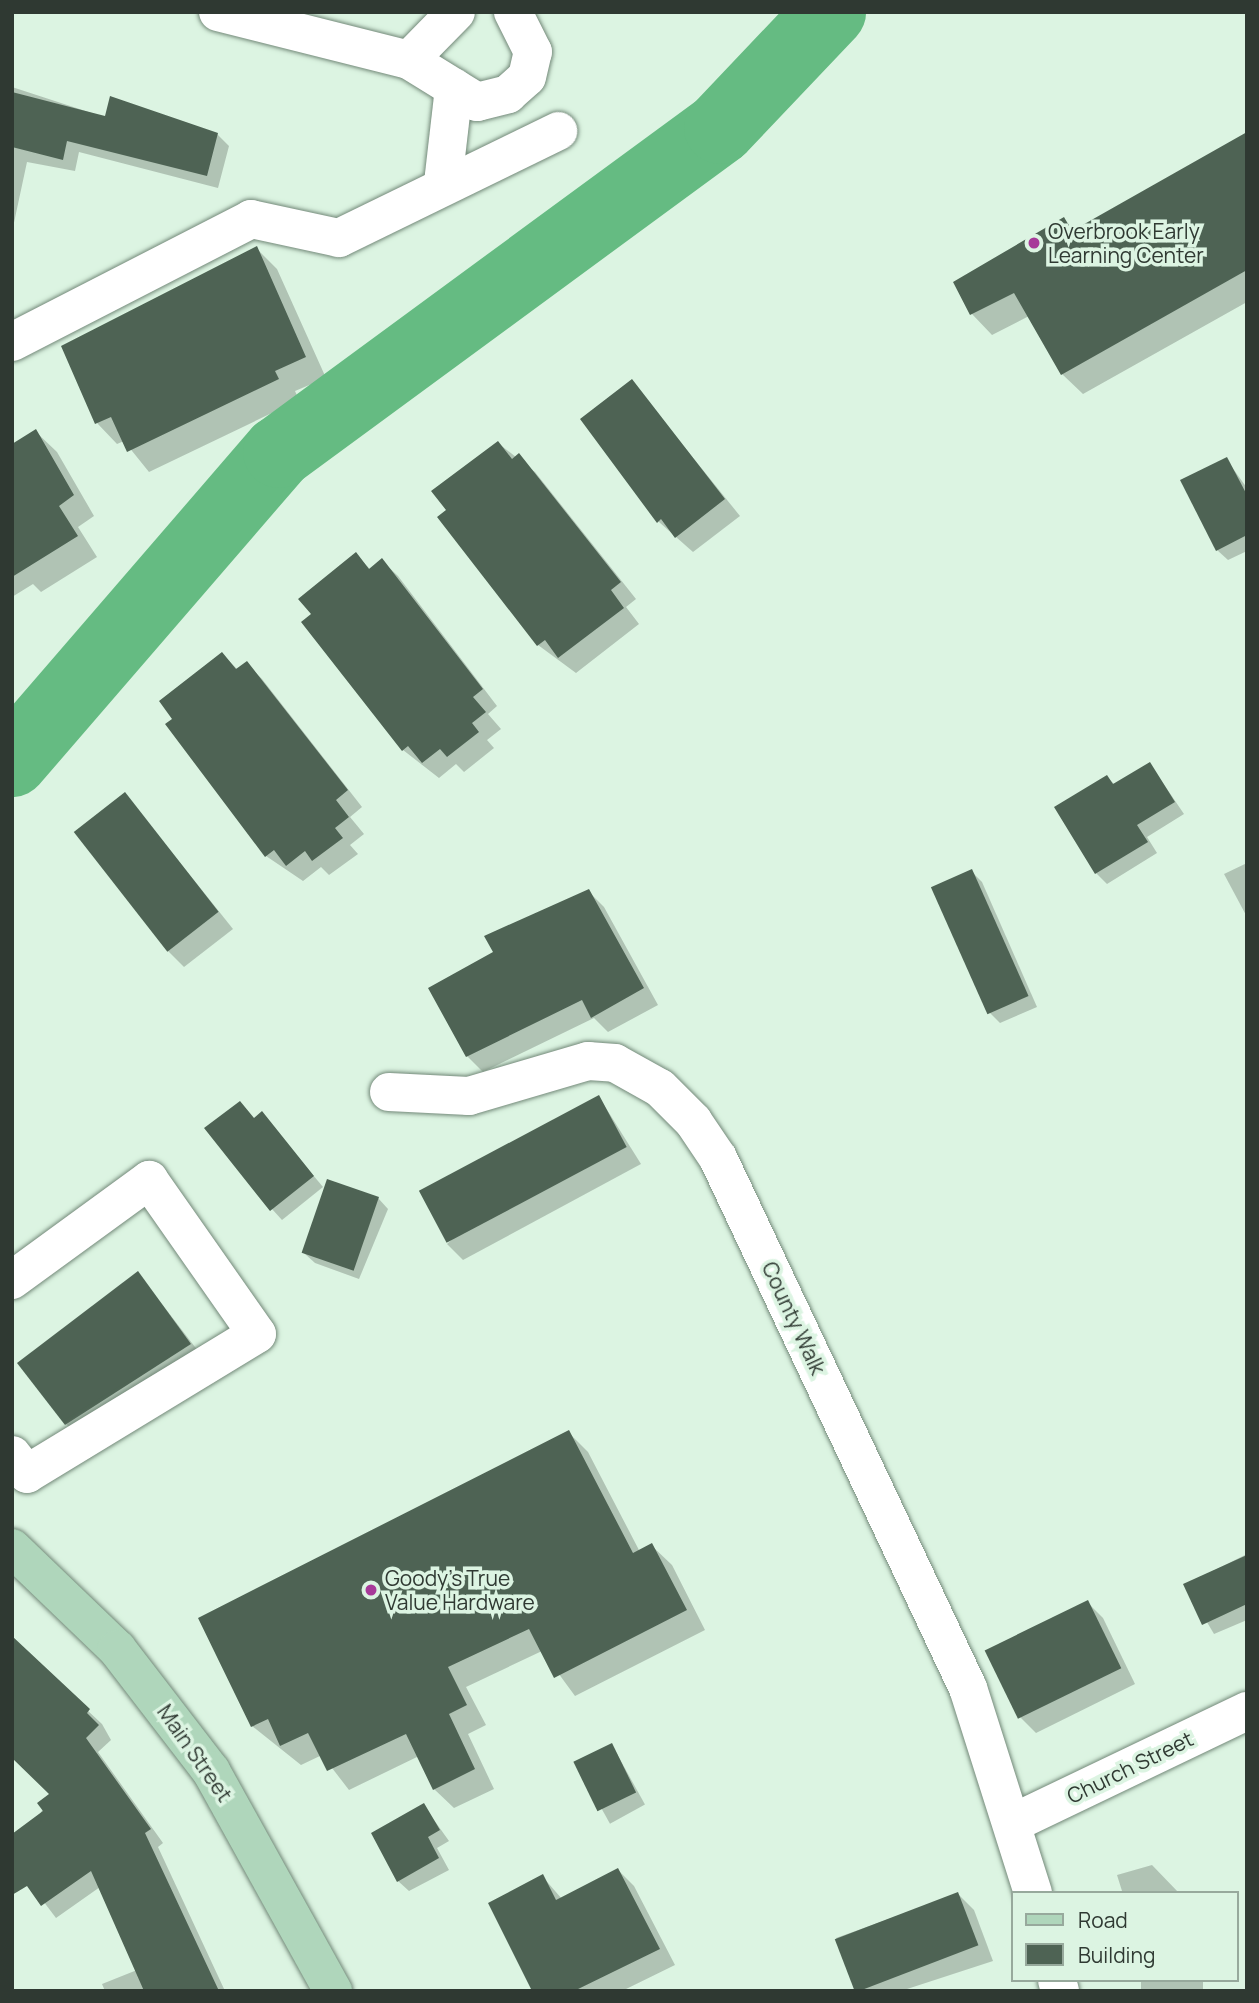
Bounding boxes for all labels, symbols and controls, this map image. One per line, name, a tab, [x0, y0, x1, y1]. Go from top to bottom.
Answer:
place label: Overbrook Early Learning Center	[1048, 218, 1204, 268]
marker: Overbrook Early Learning Center	[1026, 235, 1042, 251]
street label: County Walk	[757, 1258, 831, 1378]
place label: Goody's True Value Hardware	[385, 1565, 535, 1615]
marker: Goody's True Value Hardware	[363, 1582, 379, 1598]
street label: Main Street	[152, 1700, 238, 1806]
street label: Church Street	[1063, 1726, 1197, 1808]
legend	[1010, 1891, 1238, 1982]
text: Road	[1078, 1906, 1128, 1934]
text: Building	[1078, 1941, 1155, 1969]

